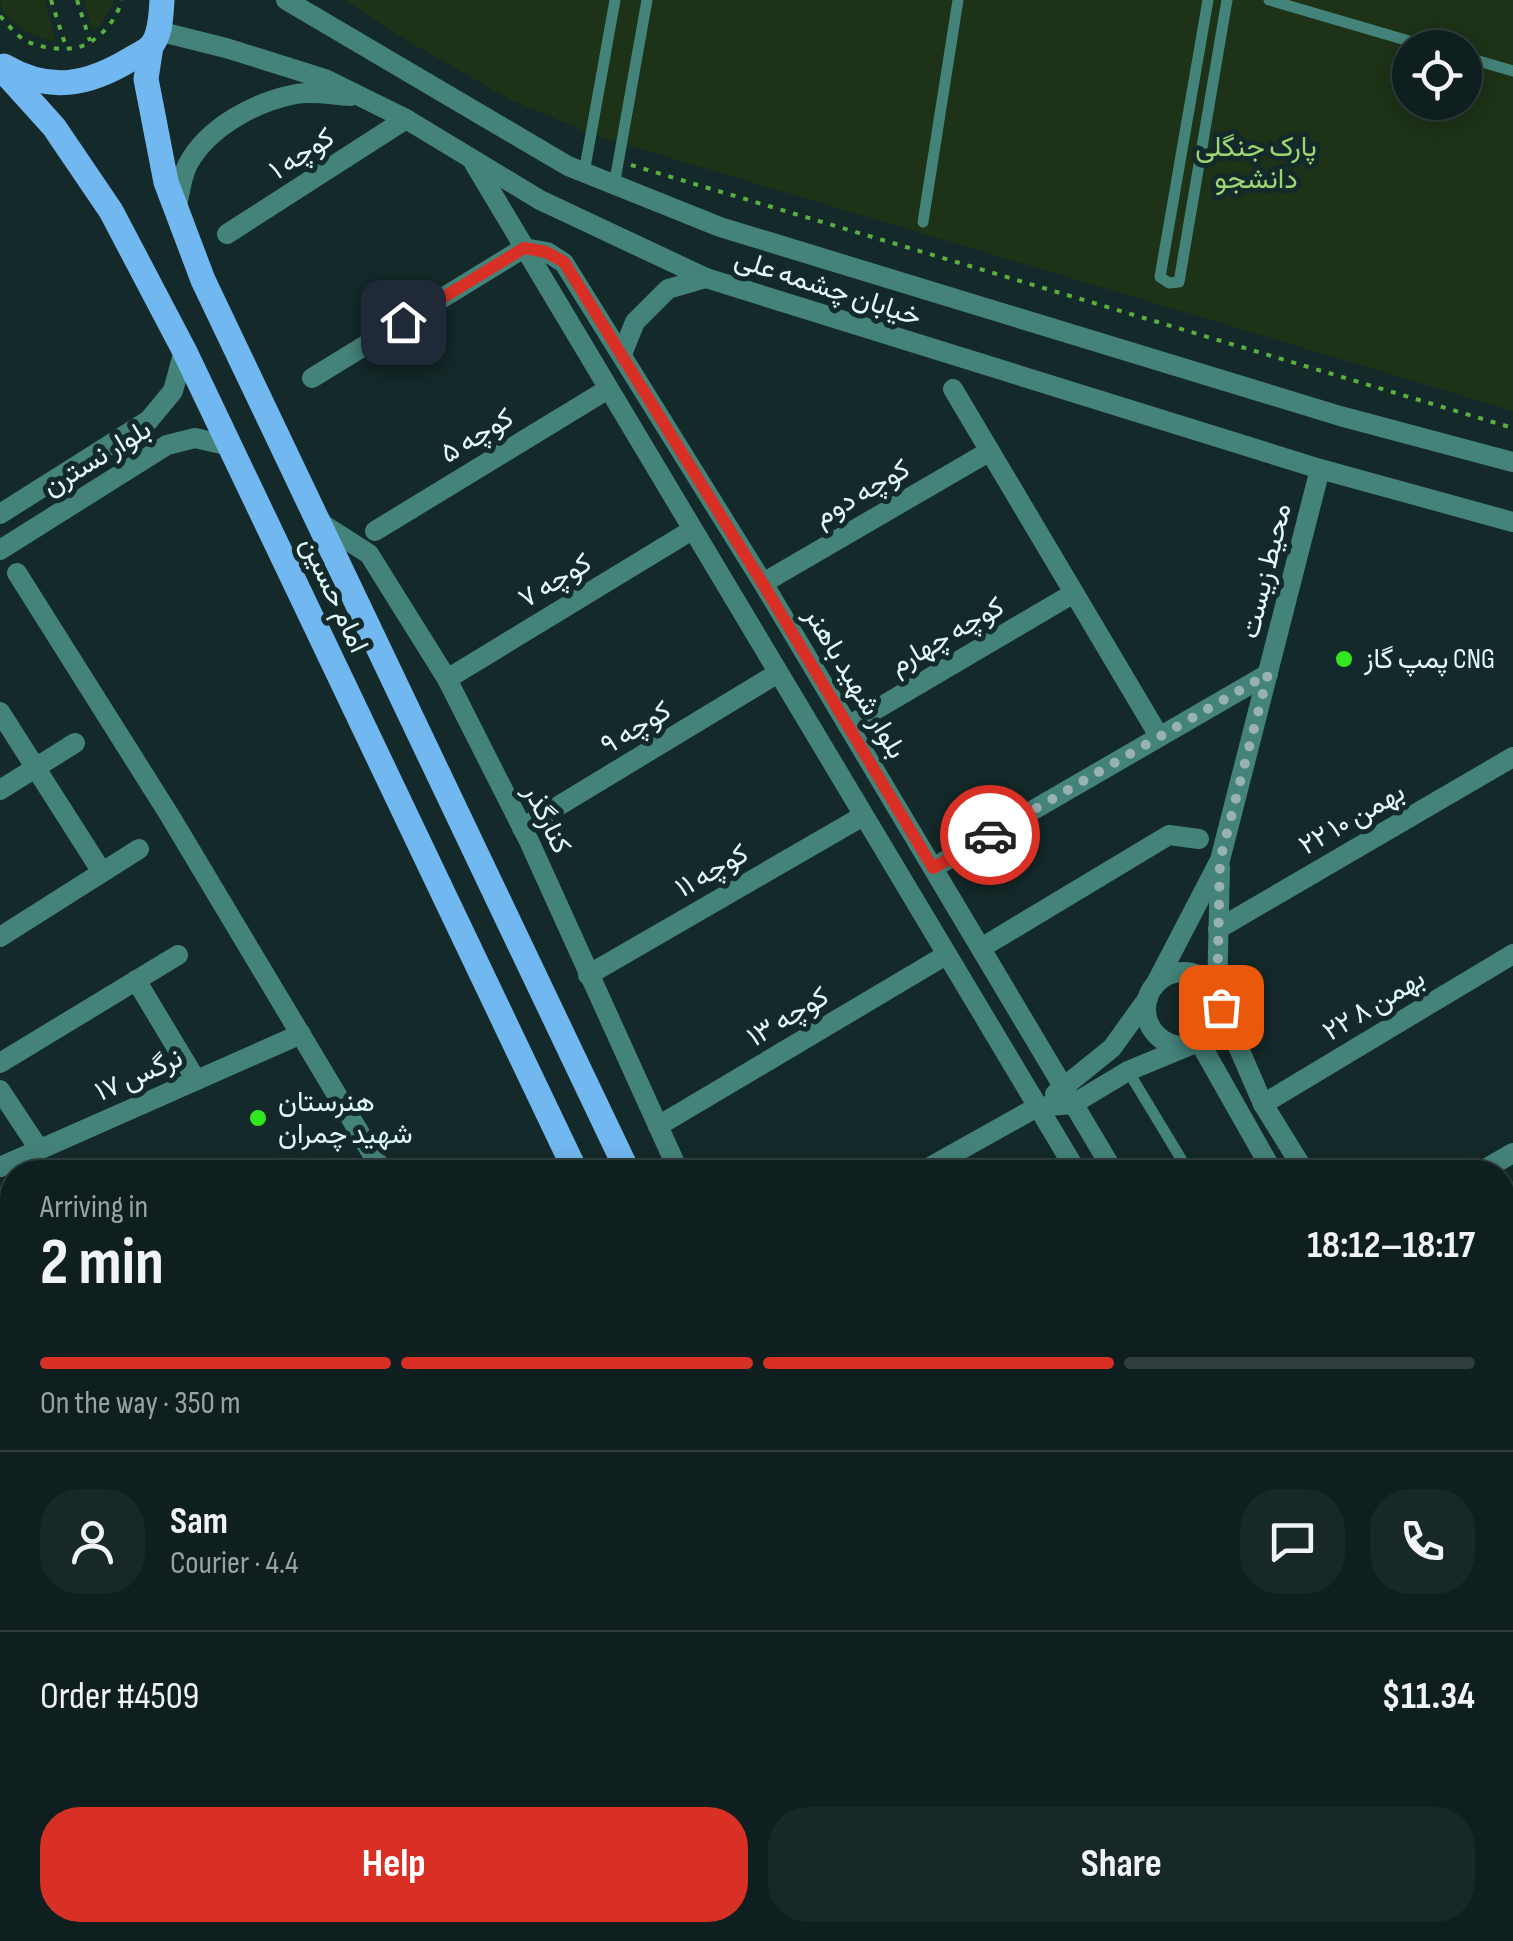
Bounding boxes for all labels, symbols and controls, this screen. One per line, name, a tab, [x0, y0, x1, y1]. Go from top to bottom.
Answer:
map controls	[1392, 30, 1482, 120]
button: locate	[1392, 30, 1482, 120]
street label: کوچه ۱	[263, 121, 341, 188]
park label: پارک جنگلی دانشجو	[1195, 131, 1317, 196]
street label: خیابان چشمه علی	[730, 242, 926, 335]
pin	[361, 280, 446, 365]
icon: home	[376, 295, 431, 350]
street label: کوچه ۵	[435, 401, 520, 471]
street label: بلوار نسترن	[37, 413, 157, 503]
street label: کوچه دوم	[808, 452, 916, 534]
street label: محیط زیست	[1233, 500, 1299, 642]
street label: امام حسین	[292, 532, 375, 658]
street label: کوچه ۷	[513, 546, 598, 616]
street label: کوچه چهارم	[884, 590, 1011, 683]
street label: بلوار شهید باهنر	[796, 600, 913, 765]
place label: پمپ گاز CNG	[1363, 643, 1495, 677]
marker: پمپ گاز CNG	[1333, 648, 1355, 670]
street label: کوچه ۹	[595, 694, 678, 763]
street label: ۲۲ بهمن ۱۰	[1293, 776, 1411, 862]
street label: کنارگذر	[516, 778, 578, 859]
courier	[940, 785, 1040, 885]
icon: car	[963, 808, 1018, 863]
street label: کوچه ۱۱	[670, 837, 755, 906]
street label: ۲۲ بهمن ۸	[1317, 962, 1431, 1048]
pin	[1179, 965, 1264, 1050]
street label: کوچه ۱۳	[741, 980, 835, 1055]
icon: bag	[1194, 980, 1249, 1035]
street label: نرگس ۱۷	[90, 1041, 188, 1109]
place label: هنرستان شهید چمران	[278, 1086, 413, 1152]
marker: هنرستان شهید چمران	[247, 1107, 269, 1129]
text: Arriving in	[40, 1188, 148, 1227]
text: 18:12–18:17	[1307, 1223, 1475, 1268]
text: 2 min	[40, 1225, 164, 1303]
text: On the way · 350 m	[40, 1384, 240, 1423]
button: person	[40, 1489, 145, 1594]
button: chat	[1240, 1489, 1345, 1594]
button: phone	[1370, 1489, 1475, 1594]
text: Sam	[170, 1499, 228, 1544]
text: Courier · 4.4	[170, 1544, 298, 1583]
text: Order #4509	[40, 1674, 199, 1719]
text: $11.34	[1381, 1674, 1475, 1719]
button: Help	[40, 1807, 748, 1922]
button: Share	[768, 1807, 1475, 1922]

